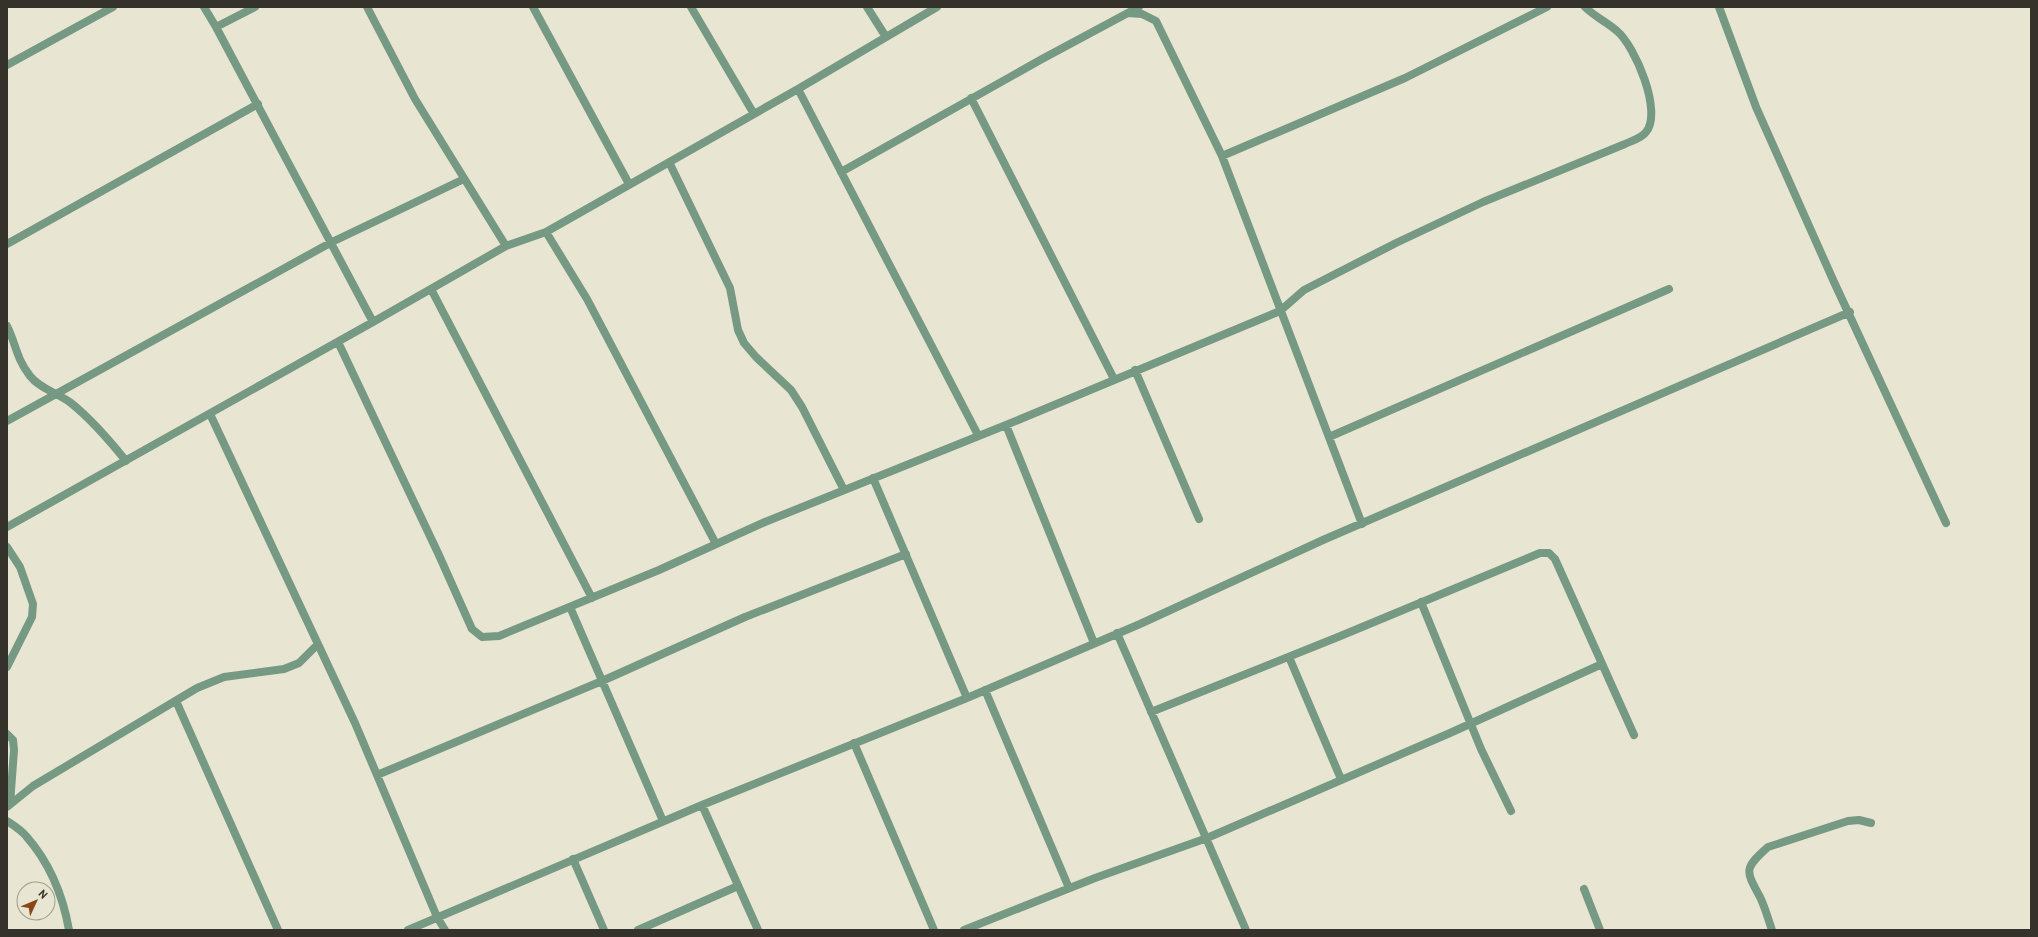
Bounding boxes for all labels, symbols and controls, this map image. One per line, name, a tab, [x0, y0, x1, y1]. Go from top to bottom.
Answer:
north arrow	[16, 881, 56, 921]
text: N	[36, 887, 51, 902]

